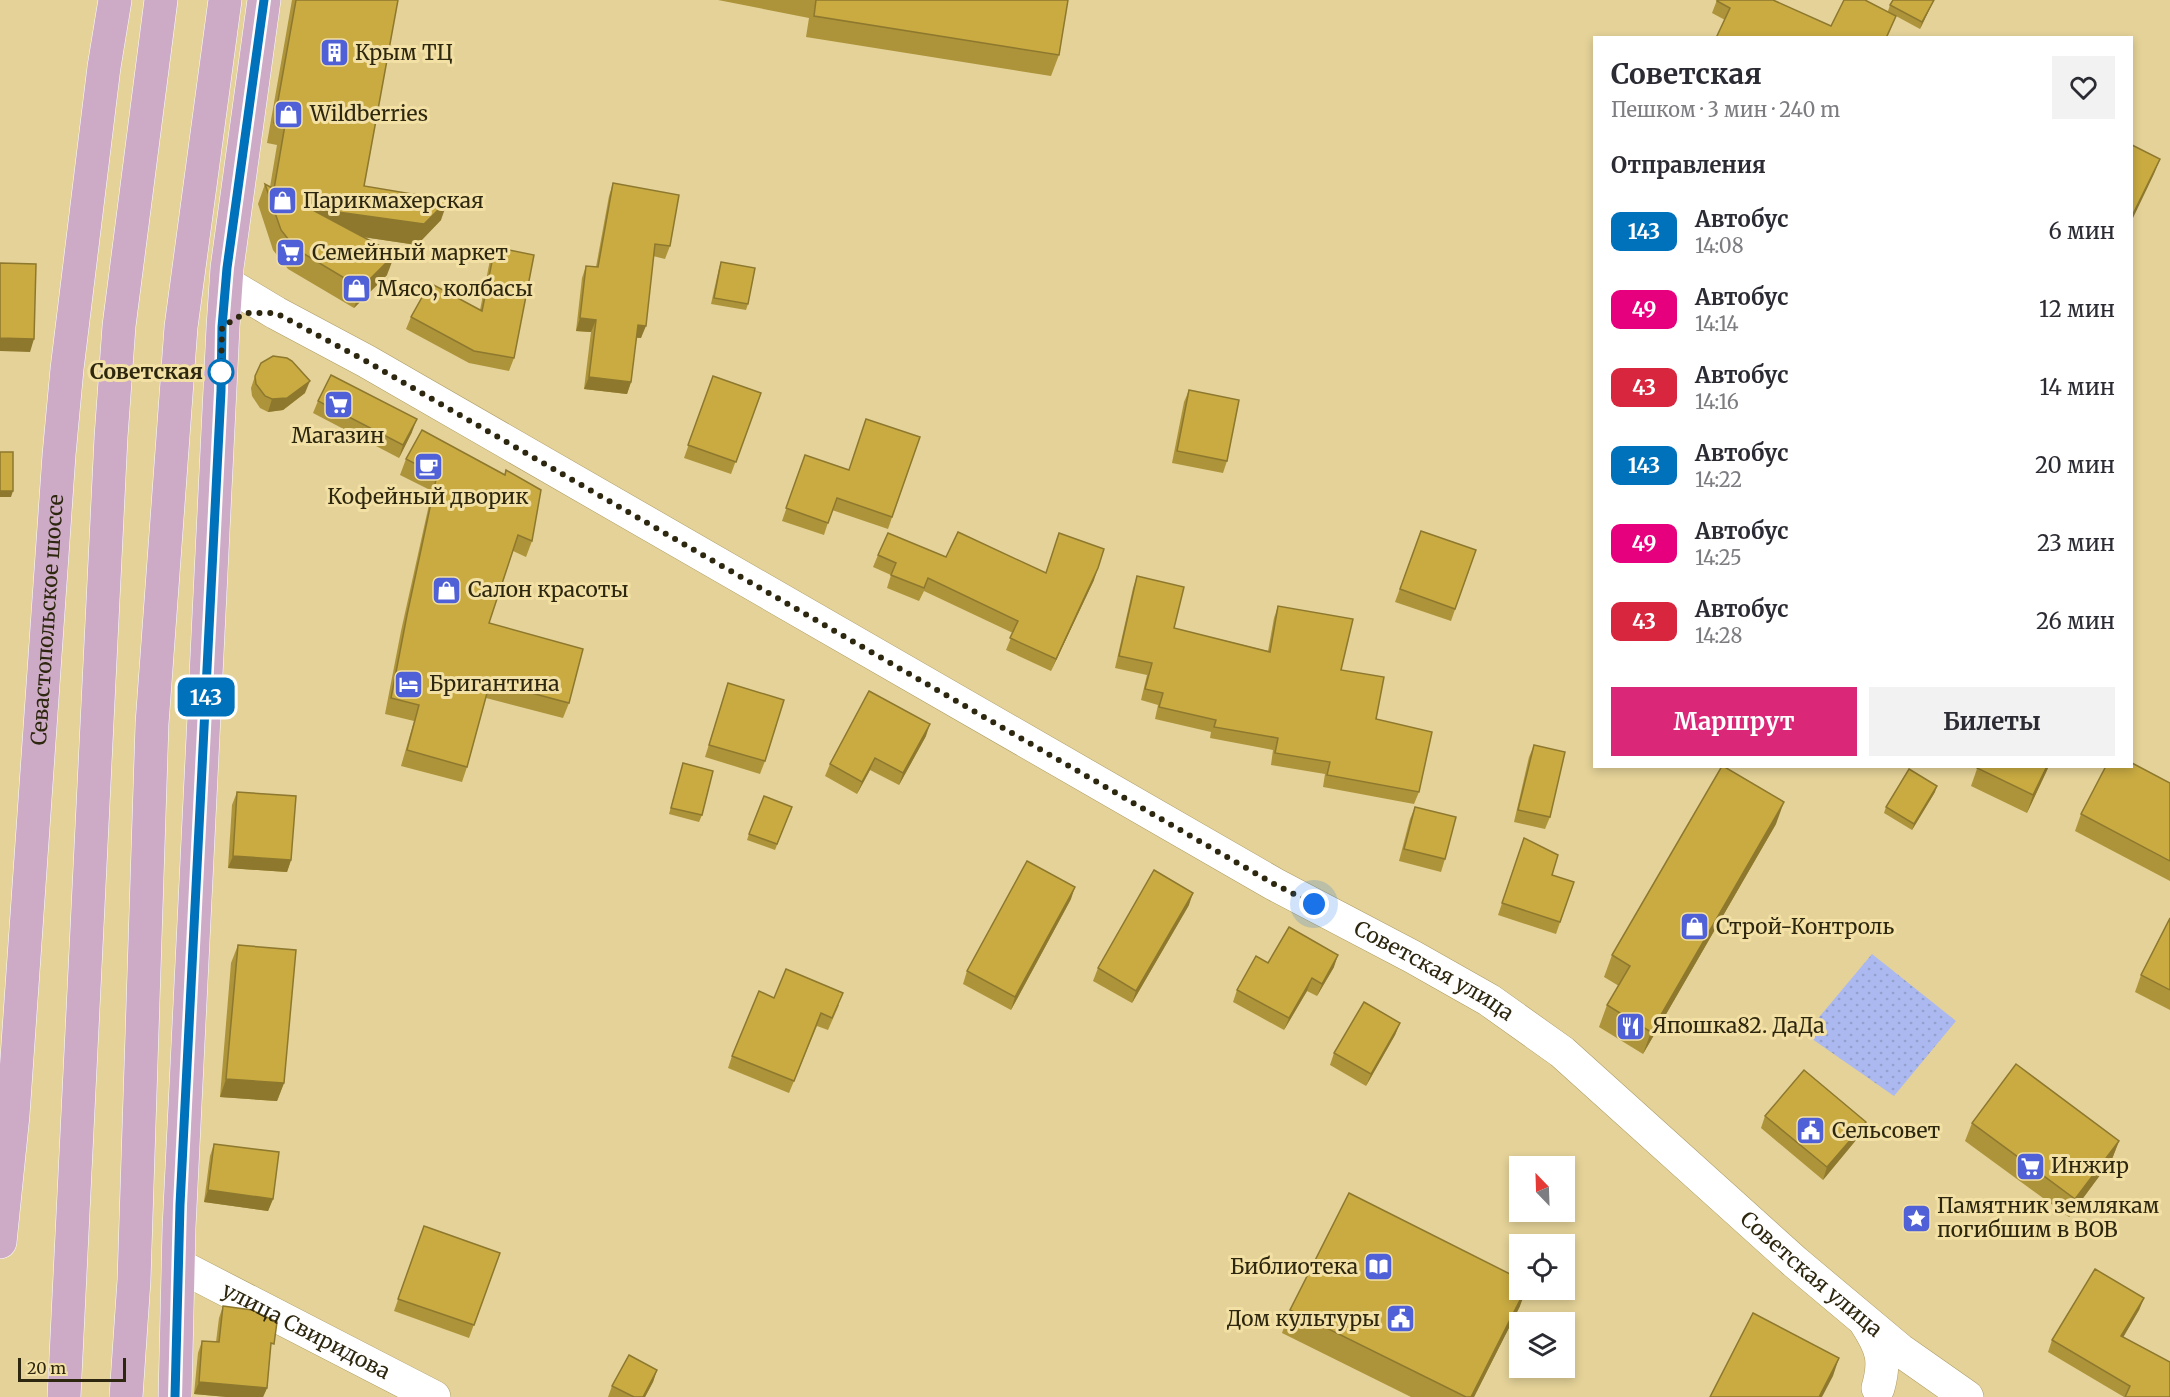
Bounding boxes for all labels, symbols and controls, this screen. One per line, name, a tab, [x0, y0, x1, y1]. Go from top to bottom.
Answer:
building icon: Крым ТЦ	[318, 37, 350, 69]
place label: Крым ТЦ	[355, 39, 453, 66]
text: Советская	[1611, 56, 1762, 92]
button: heart	[2052, 56, 2115, 119]
text: Пешком · 3 мин · 240 m	[1611, 97, 1840, 122]
shop icon: Wildberries	[273, 98, 305, 130]
place label: Wildberries	[309, 100, 428, 127]
text: Отправления	[1611, 151, 1766, 179]
shop icon: Парикмахерская	[266, 185, 298, 217]
place label: Парикмахерская	[303, 187, 484, 214]
text: Автобус	[1695, 205, 1788, 233]
text: 6 мин	[2048, 217, 2115, 245]
text: 143	[1628, 218, 1660, 245]
text: 14:08	[1695, 233, 1744, 258]
supermarket icon: Семейный маркет	[275, 237, 307, 269]
place label: Семейный маркет	[312, 239, 508, 266]
shop icon: Мясо, колбасы	[340, 273, 372, 305]
place label: Мясо, колбасы	[377, 275, 533, 302]
text: Автобус	[1695, 283, 1788, 311]
text: 12 мин	[2039, 295, 2115, 323]
text: 49	[1631, 296, 1657, 323]
text: 14:14	[1695, 311, 1739, 336]
place label: Советская	[90, 358, 203, 385]
marker: Советская	[208, 359, 234, 385]
text: Автобус	[1695, 361, 1788, 389]
text: 14 мин	[2039, 373, 2115, 401]
text: 43	[1632, 374, 1656, 401]
supermarket icon: Магазин	[322, 389, 354, 421]
text: 14:16	[1695, 389, 1739, 414]
place label: Магазин	[291, 422, 385, 449]
text: Автобус	[1695, 439, 1788, 467]
cafe icon: Кофейный дворик	[412, 450, 444, 482]
text: 20 мин	[2035, 451, 2115, 479]
text: 143	[1628, 452, 1660, 479]
text: 14:22	[1695, 467, 1742, 492]
place label: Кофейный дворик	[327, 483, 529, 510]
street label: Севастопольское шоссе	[25, 493, 69, 746]
text: Автобус	[1695, 517, 1788, 545]
text: 23 мин	[2037, 529, 2115, 557]
text: 49	[1631, 530, 1657, 557]
text: 14:25	[1695, 545, 1742, 570]
shop icon: Салон красоты	[431, 574, 463, 606]
place label: Салон красоты	[468, 576, 629, 603]
text: Автобус	[1695, 595, 1788, 623]
text: 26 мин	[2036, 607, 2115, 635]
text: 43	[1632, 608, 1656, 635]
text: 14:28	[1695, 623, 1742, 648]
hotel icon: Бригантина	[392, 668, 424, 700]
place label: Бригантина	[429, 670, 559, 697]
line badge: 143	[172, 678, 240, 716]
text: 143	[190, 684, 222, 711]
button: Маршрут	[1611, 687, 1857, 756]
button: Билеты	[1869, 687, 2115, 756]
your location	[1299, 889, 1329, 919]
shop icon: Строй-Контроль	[1679, 911, 1711, 943]
place label: Строй-Контроль	[1716, 913, 1895, 940]
street label: Советская улица	[1350, 914, 1519, 1026]
restaurant icon: Япошка82. ДаДа	[1615, 1010, 1647, 1042]
place label: Япошка82. ДаДа	[1652, 1012, 1824, 1039]
public building icon: Сельсовет	[1795, 1115, 1827, 1147]
place label: Сельсовет	[1832, 1117, 1941, 1144]
supermarket icon: Инжир	[2014, 1150, 2046, 1182]
place label: Инжир	[2051, 1152, 2129, 1179]
north arrow	[1509, 1156, 1575, 1222]
map controls	[1509, 1156, 1575, 1378]
place label: Памятник землякам погибшим в ВОВ	[1937, 1192, 2160, 1243]
place icon: Памятник землякам погибшим в ВОВ	[1900, 1202, 1932, 1234]
street label: Советская улица	[1735, 1205, 1888, 1343]
button: locate	[1509, 1234, 1575, 1300]
library icon: Библиотека	[1363, 1251, 1395, 1283]
place label: Библиотека	[1230, 1253, 1358, 1280]
street label: улица Свиридова	[217, 1276, 395, 1385]
public building icon: Дом культуры	[1385, 1303, 1417, 1335]
place label: Дом культуры	[1227, 1305, 1380, 1332]
button: layers	[1509, 1312, 1575, 1378]
scale bar	[18, 1355, 126, 1382]
text: 20 m	[27, 1358, 66, 1378]

